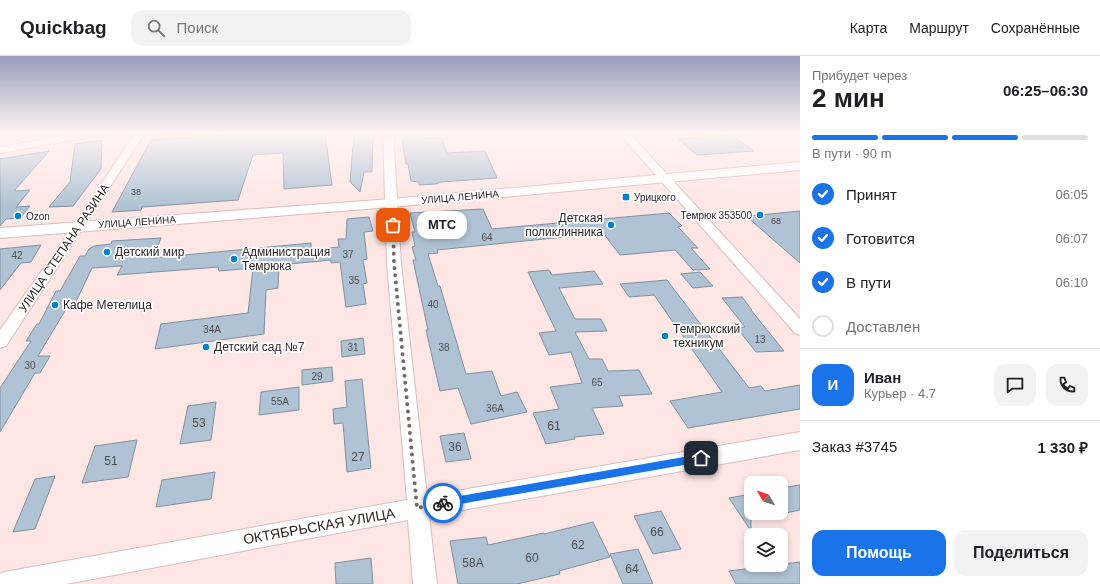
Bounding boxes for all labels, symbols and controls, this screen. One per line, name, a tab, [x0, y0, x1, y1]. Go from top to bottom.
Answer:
search box	[131, 10, 411, 46]
text: Quickbag	[20, 17, 107, 38]
icon: search	[145, 17, 167, 39]
text: Поиск	[177, 19, 218, 36]
text: Карта	[850, 20, 887, 36]
text: Маршрут	[909, 20, 969, 36]
text: Сохранённые	[991, 20, 1080, 36]
text: Прибудет через	[812, 68, 907, 83]
text: 06:25–06:30	[1003, 82, 1088, 99]
text: 2 мин	[812, 83, 885, 113]
text: В пути · 90 m	[812, 146, 892, 161]
street label: УЛИЦА СТЕПАНА РАЗИНА	[16, 181, 112, 315]
icon: check	[812, 183, 834, 205]
text: Принят	[846, 186, 897, 203]
house number: 38	[131, 187, 141, 197]
text: 06:05	[1055, 187, 1088, 202]
street label: УЛИЦА ЛЕНИНА	[421, 188, 500, 206]
marker: Урицкого	[621, 192, 631, 202]
place label: Урицкого	[634, 192, 676, 203]
pin	[376, 208, 410, 242]
place label: Темрюк 353500	[680, 210, 752, 221]
marker: Темрюк 353500	[755, 210, 765, 220]
marker: Ozon	[13, 211, 23, 221]
place label: Ozon	[26, 211, 50, 222]
callout: МТС	[417, 211, 467, 239]
place label: Детская поликлинника	[525, 211, 603, 239]
street label: УЛИЦА ЛЕНИНА	[98, 214, 177, 230]
icon: bag	[382, 214, 404, 236]
house number: 68	[771, 216, 781, 226]
text: МТС	[428, 217, 456, 232]
marker: Детская поликлинника	[606, 220, 616, 230]
icon: check	[812, 227, 834, 249]
text: Готовится	[846, 230, 915, 247]
text: 06:07	[1055, 231, 1088, 246]
house number: 64	[481, 232, 493, 243]
place label: Детский мир	[115, 245, 185, 259]
place label: Администрация Темрюка	[242, 245, 330, 273]
marker: Детский мир	[102, 247, 112, 257]
house number: 37	[342, 249, 354, 260]
house number: 42	[11, 250, 23, 261]
marker: Администрация Темрюка	[229, 254, 239, 264]
icon: check	[812, 271, 834, 293]
text: В пути	[846, 274, 891, 291]
house number: 35	[348, 275, 360, 286]
text: 06:10	[1055, 275, 1088, 290]
place label: Кафе Метелица	[63, 298, 152, 312]
house number: 40	[427, 299, 439, 310]
marker: Кафе Метелица	[50, 300, 60, 310]
text: Доставлен	[846, 318, 920, 335]
place label: Темрюкский техникум	[673, 322, 740, 350]
house number: 34А	[203, 324, 221, 335]
marker: Темрюкский техникум	[660, 331, 670, 341]
house number: 13	[754, 334, 766, 345]
place label: Детский сад №7	[214, 340, 305, 354]
marker: Детский сад №7	[201, 342, 211, 352]
house number: 31	[347, 342, 359, 353]
house number: 38	[438, 342, 450, 353]
house number: 30	[24, 360, 36, 371]
button: chat	[994, 364, 1036, 406]
button: phone	[1046, 364, 1088, 406]
text: Иван	[864, 369, 901, 386]
house number: 29	[311, 371, 323, 382]
text: И	[828, 376, 838, 393]
house number: 65	[591, 377, 603, 388]
text: Курьер · 4.7	[864, 386, 936, 401]
house number: 55А	[271, 396, 289, 407]
house number: 36А	[486, 403, 504, 414]
house number: 53	[192, 416, 206, 430]
house number: 61	[547, 419, 561, 433]
text: Заказ #3745	[812, 438, 897, 455]
text: 1 330 ₽	[1038, 439, 1088, 456]
house number: 36	[448, 440, 462, 454]
pin	[684, 441, 718, 475]
icon: home	[690, 447, 712, 469]
house number: 27	[351, 450, 365, 464]
house number: 51	[104, 454, 118, 468]
north arrow	[744, 476, 788, 520]
map controls	[744, 476, 788, 572]
courier	[423, 483, 463, 523]
icon: bike	[432, 492, 454, 514]
street label: ОКТЯБРЬСКАЯ УЛИЦА	[242, 505, 397, 547]
house number: 66	[650, 525, 664, 539]
button: layers	[744, 528, 788, 572]
button: Помощь	[812, 530, 946, 576]
button: Поделиться	[954, 530, 1088, 576]
house number: 62	[571, 538, 585, 552]
house number: 60	[525, 551, 539, 565]
house number: 58А	[462, 556, 484, 570]
house number: 64	[625, 562, 639, 576]

